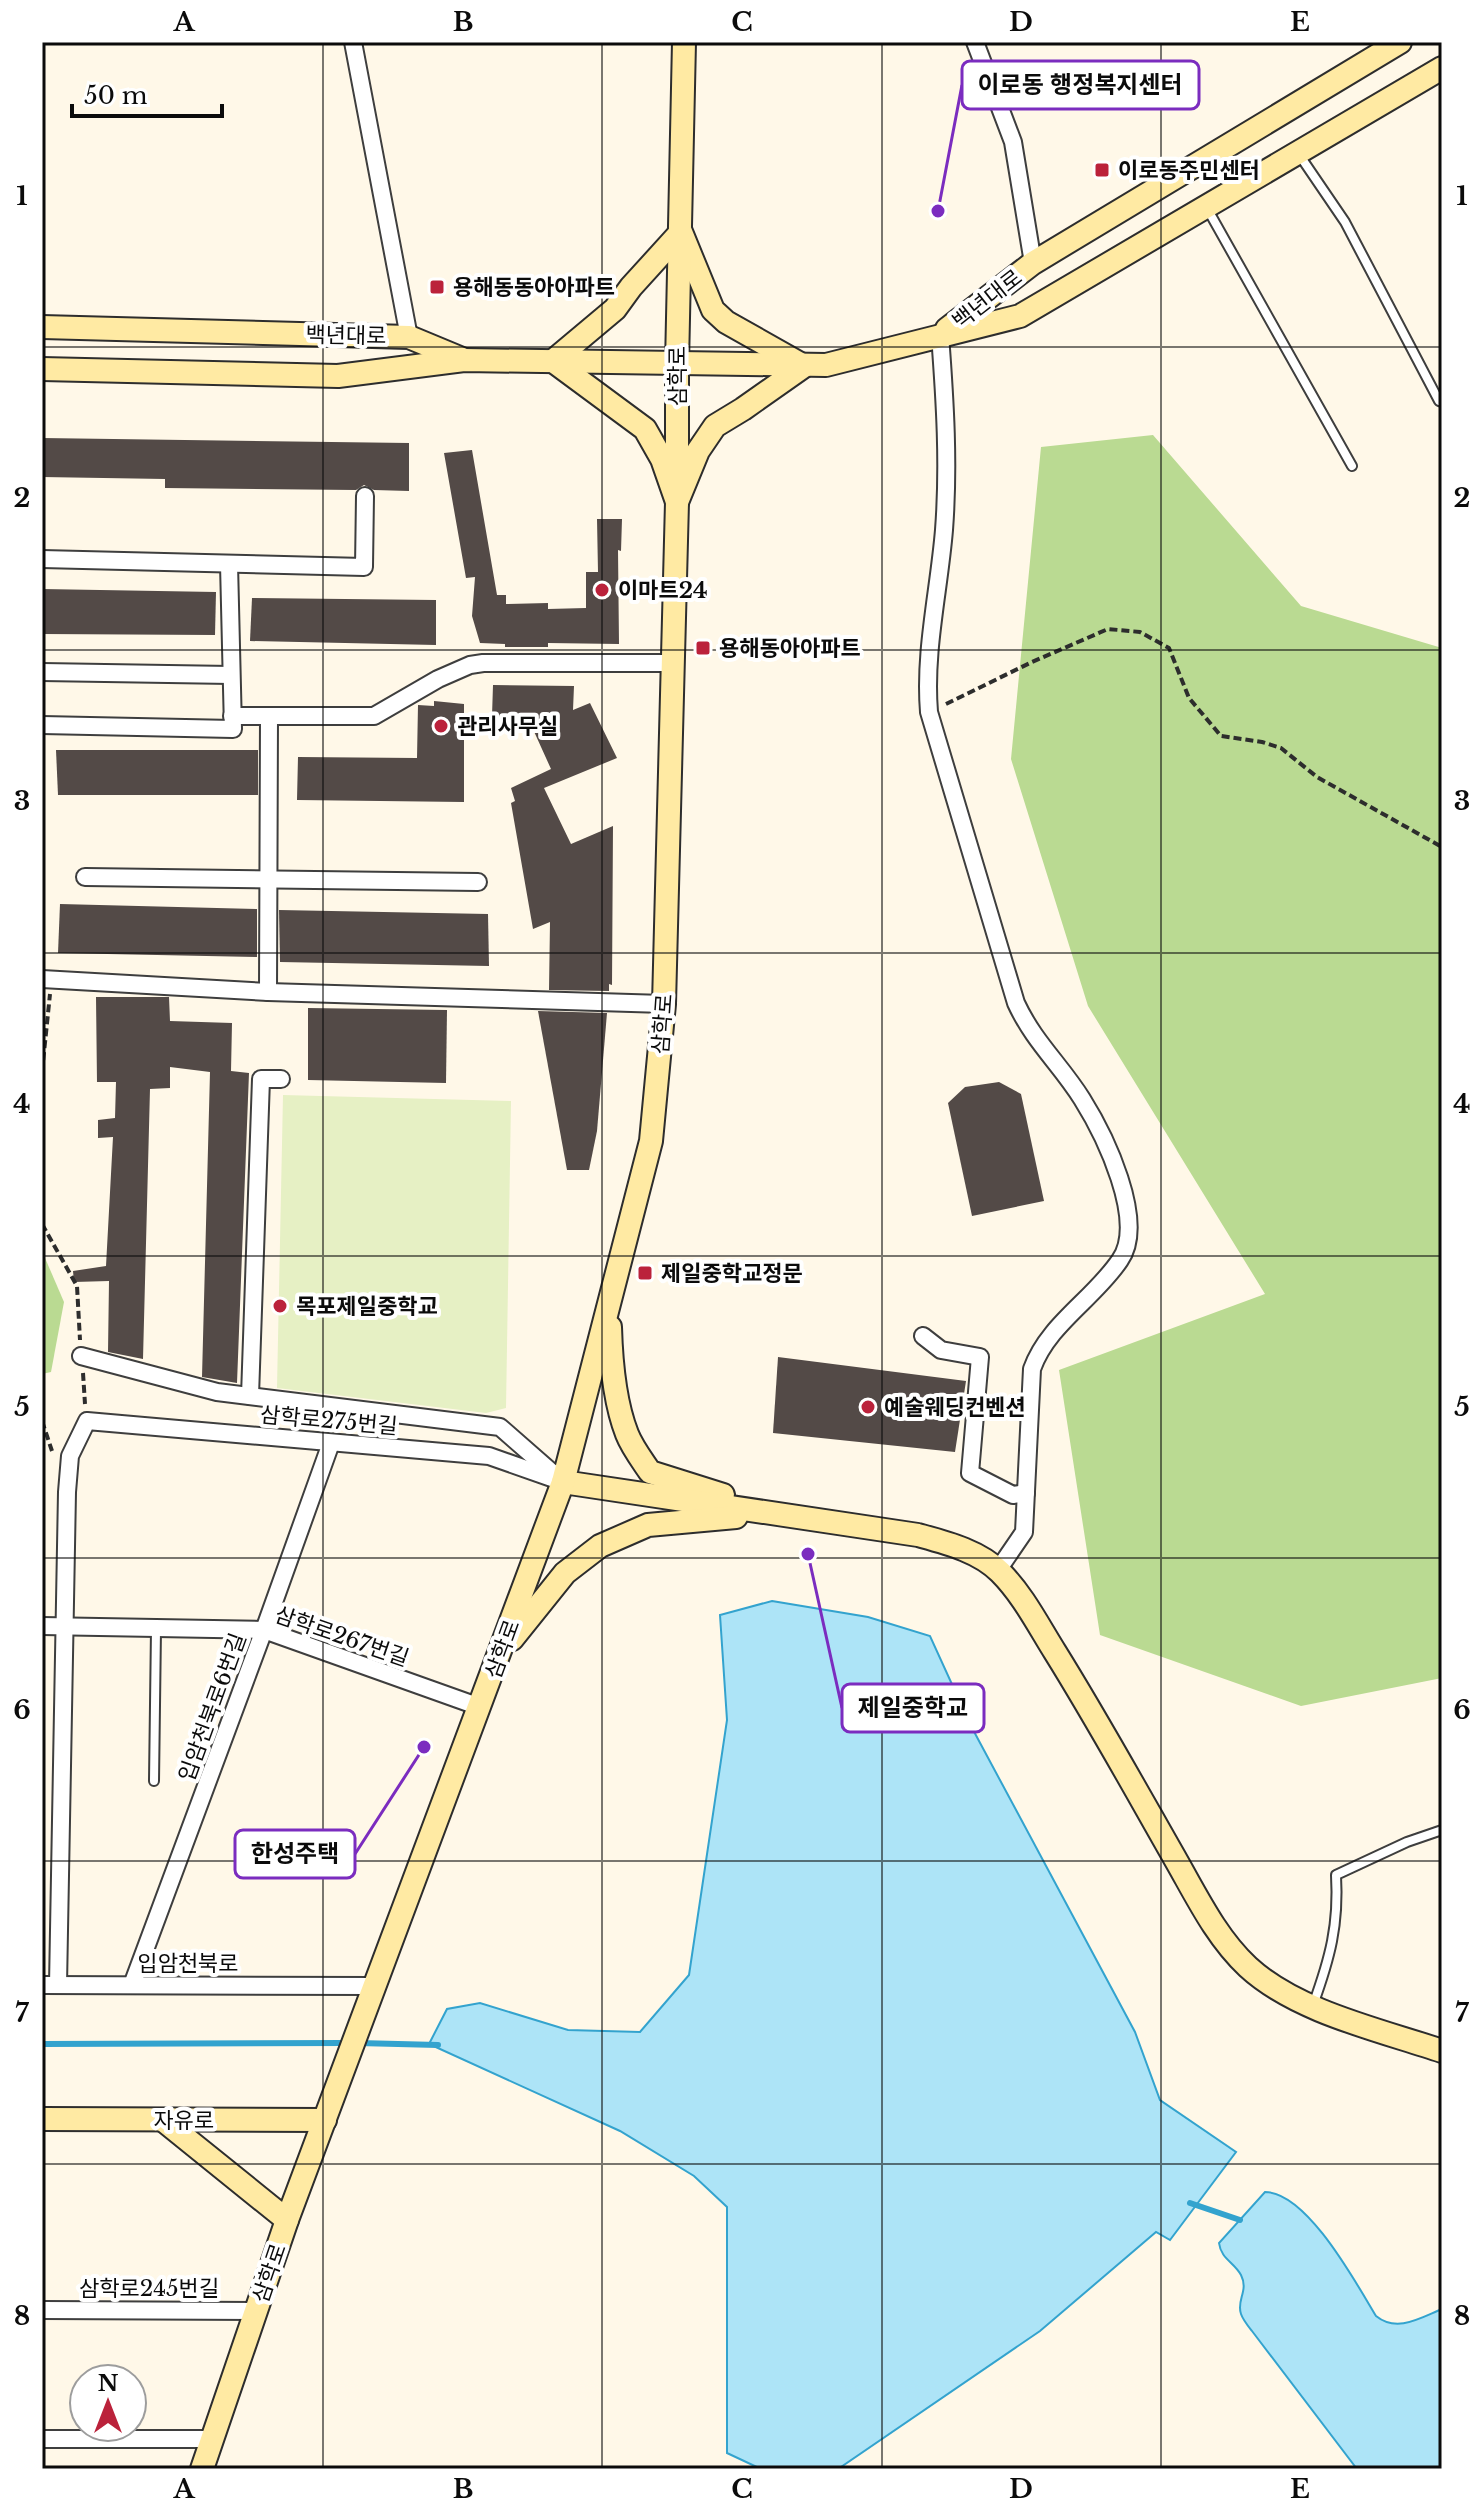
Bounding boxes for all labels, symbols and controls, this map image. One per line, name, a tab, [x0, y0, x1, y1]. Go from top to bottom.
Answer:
text: A	[172, 6, 195, 38]
text: B	[453, 6, 473, 38]
text: C	[731, 6, 753, 38]
text: D	[1009, 6, 1033, 38]
text: E	[1290, 6, 1310, 38]
callout: 이로동 행정복지센터	[962, 61, 1199, 109]
scale bar	[72, 68, 222, 118]
text: 이로동 행정복지센터	[977, 70, 1183, 99]
text: 50 m	[84, 81, 148, 110]
place label: 이로동주민센터	[1118, 157, 1260, 184]
marker: 이로동주민센터	[1093, 161, 1111, 179]
text: 1	[16, 180, 28, 212]
text: 1	[1456, 180, 1468, 212]
street label: 백년대로	[947, 264, 1028, 335]
place label: 용해동동아아파트	[453, 274, 615, 301]
marker: 용해동동아아파트	[428, 278, 446, 296]
street label: 백년대로	[305, 321, 387, 350]
street label: 삼학로	[664, 346, 691, 406]
text: 2	[14, 482, 30, 514]
text: 2	[1454, 482, 1470, 514]
place label: 이마트24	[618, 577, 708, 604]
marker: 이마트24	[593, 581, 611, 599]
place label: 용해동아아파트	[719, 635, 861, 662]
marker: 용해동아아파트	[694, 639, 712, 657]
place label: 관리사무실	[457, 713, 558, 740]
marker: 관리사무실	[432, 717, 450, 735]
text: 3	[14, 785, 30, 817]
text: 3	[1454, 785, 1470, 817]
street label: 삼학로	[647, 993, 678, 1055]
text: 4	[13, 1088, 31, 1120]
text: 4	[1453, 1088, 1471, 1120]
place label: 제일중학교정문	[661, 1260, 803, 1287]
marker: 제일중학교정문	[636, 1264, 654, 1282]
place label: 목포제일중학교	[296, 1293, 438, 1320]
marker: 목포제일중학교	[271, 1297, 289, 1315]
text: 5	[14, 1391, 30, 1423]
text: 5	[1454, 1391, 1470, 1423]
place label: 예술웨딩컨벤션	[884, 1394, 1026, 1421]
marker: 예술웨딩컨벤션	[859, 1398, 877, 1416]
street label: 삼학로275번길	[259, 1401, 399, 1440]
street label: 삼학로267번길	[271, 1601, 412, 1672]
street label: 삼학로	[479, 1616, 526, 1682]
street label: 입암천북로6번길	[173, 1629, 252, 1785]
callout: 제일중학교	[842, 1684, 984, 1732]
text: 제일중학교	[858, 1693, 968, 1722]
text: 6	[13, 1694, 31, 1726]
text: 6	[1453, 1694, 1471, 1726]
callout: 한성주택	[235, 1830, 355, 1878]
text: 한성주택	[251, 1839, 339, 1868]
street label: 입암천북로	[137, 1950, 239, 1977]
text: 7	[15, 1997, 29, 2029]
text: 7	[1455, 1997, 1469, 2029]
street label: 자유로	[154, 2107, 214, 2134]
street label: 삼학로	[247, 2240, 292, 2306]
street label: 삼학로245번길	[79, 2275, 219, 2302]
text: 8	[14, 2300, 30, 2332]
text: 8	[1454, 2300, 1470, 2332]
north arrow	[68, 2363, 148, 2443]
text: N	[98, 2370, 119, 2397]
text: A	[172, 2473, 195, 2505]
text: B	[453, 2473, 473, 2505]
text: C	[731, 2473, 753, 2505]
text: D	[1009, 2473, 1033, 2505]
text: E	[1290, 2473, 1310, 2505]

